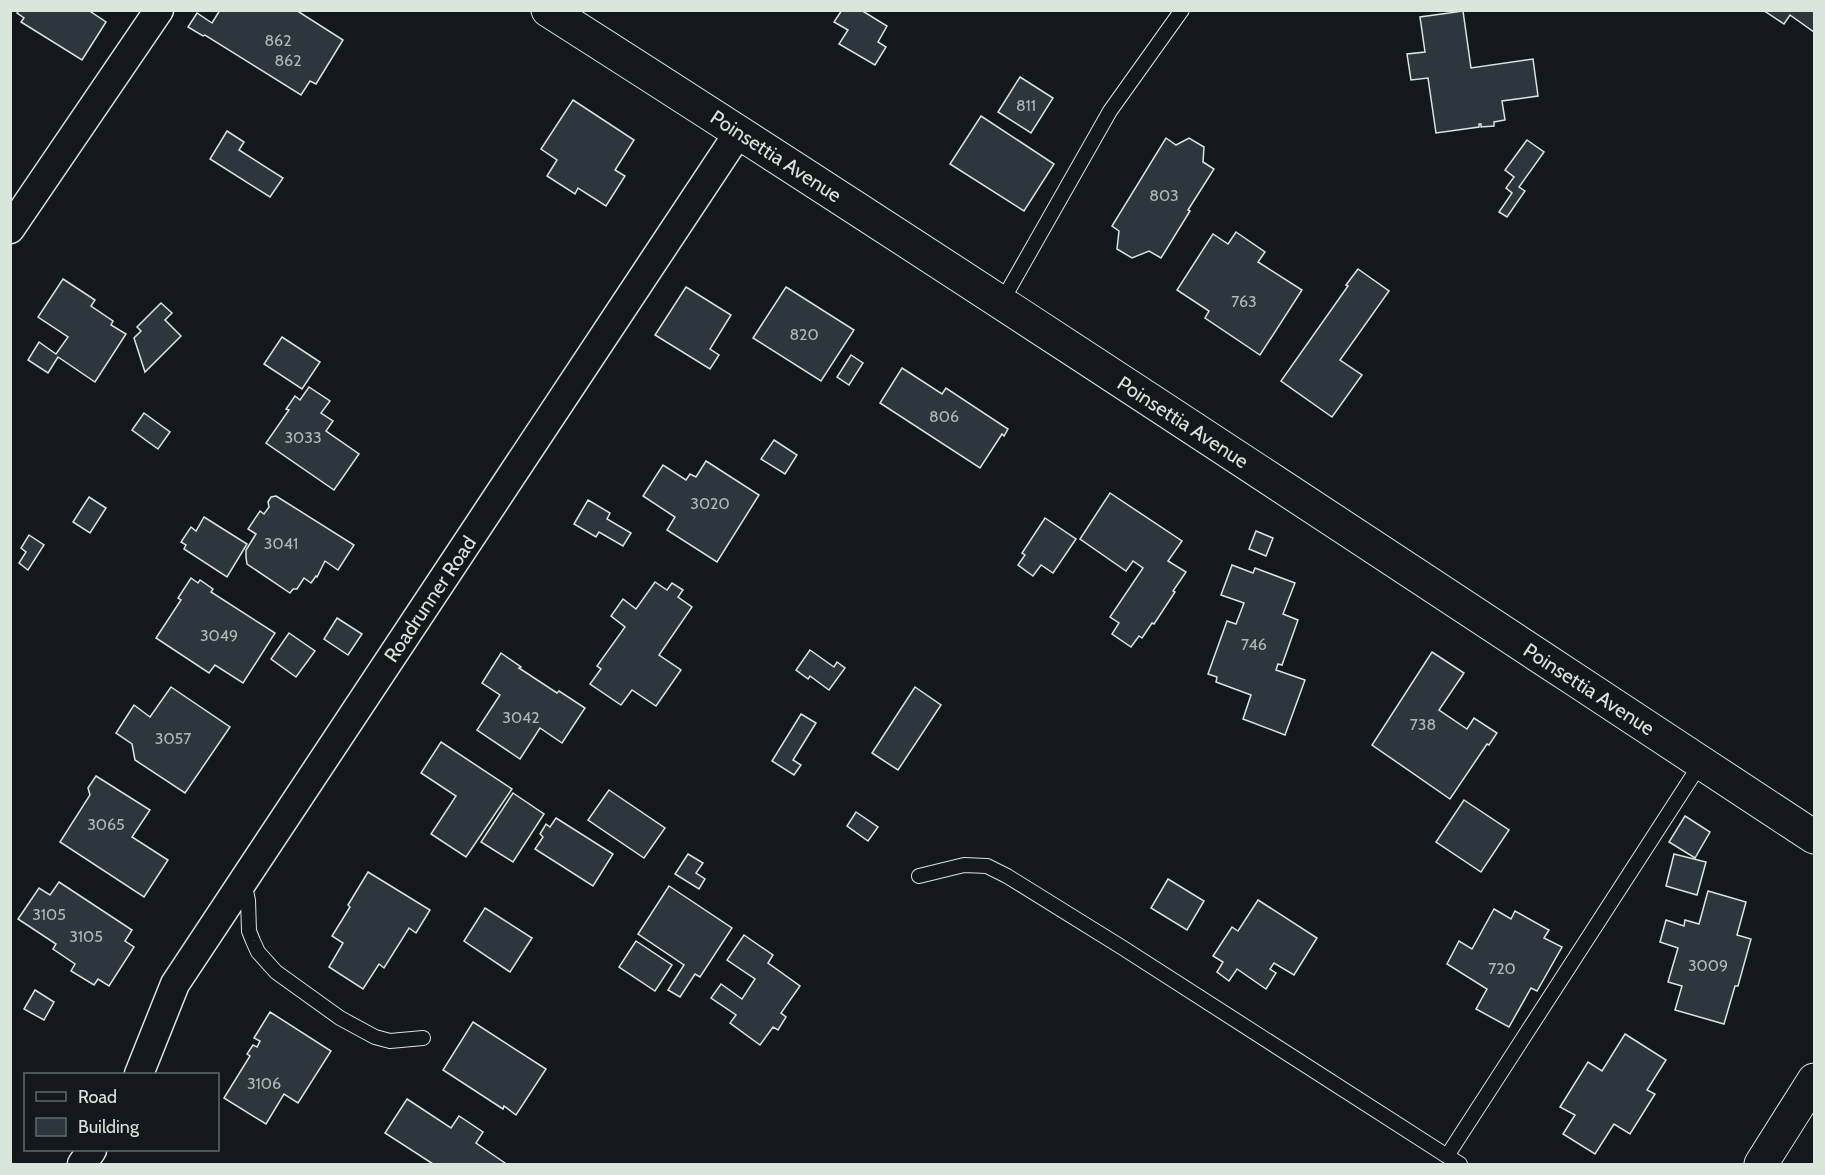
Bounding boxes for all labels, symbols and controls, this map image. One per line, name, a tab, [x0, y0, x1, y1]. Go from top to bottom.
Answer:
house number: 862	[264, 31, 292, 50]
house number: 862	[274, 51, 302, 70]
house number: 811	[1016, 96, 1036, 115]
street label: Poinsettia Avenue	[706, 105, 846, 207]
house number: 803	[1149, 186, 1179, 205]
house number: 763	[1231, 292, 1257, 311]
house number: 820	[789, 325, 819, 344]
street label: Poinsettia Avenue	[1113, 371, 1253, 473]
house number: 806	[929, 407, 959, 426]
house number: 3033	[284, 428, 322, 447]
house number: 3020	[690, 494, 730, 513]
street label: Roadrunner Road	[379, 531, 481, 667]
house number: 3041	[264, 534, 298, 553]
house number: 3049	[200, 626, 238, 645]
house number: 746	[1241, 635, 1267, 654]
street label: Poinsettia Avenue	[1519, 638, 1659, 740]
house number: 3042	[502, 708, 540, 727]
house number: 738	[1410, 715, 1436, 734]
house number: 3057	[155, 729, 191, 748]
house number: 3065	[87, 815, 125, 834]
house number: 3105	[32, 905, 66, 924]
house number: 3105	[69, 927, 103, 946]
house number: 3009	[1688, 956, 1728, 975]
house number: 720	[1488, 959, 1516, 978]
legend	[24, 1073, 219, 1151]
house number: 3106	[247, 1074, 281, 1093]
text: Road	[78, 1086, 117, 1108]
text: Building	[78, 1116, 140, 1138]

